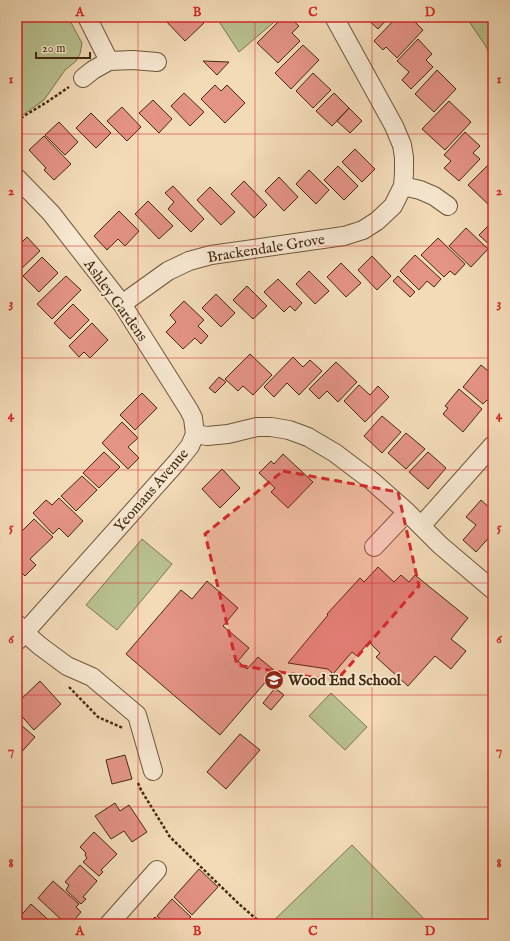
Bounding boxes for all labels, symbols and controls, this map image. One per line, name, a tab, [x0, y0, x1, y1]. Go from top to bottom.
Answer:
text: A	[75, 4, 86, 21]
text: B	[193, 4, 202, 21]
text: C	[308, 4, 318, 21]
text: D	[425, 4, 436, 21]
scale bar	[36, 34, 90, 60]
text: 20 m	[42, 41, 65, 56]
text: 1	[9, 71, 14, 88]
text: 1	[497, 71, 502, 88]
text: 2	[8, 183, 14, 200]
text: 2	[496, 183, 502, 200]
street label: Brackendale Grove	[206, 230, 326, 267]
street label: Ashley Gardens	[79, 255, 152, 345]
text: 3	[9, 295, 14, 312]
text: 3	[497, 295, 502, 312]
text: 4	[8, 407, 15, 424]
text: 4	[496, 407, 503, 424]
street label: Yeomans Avenue	[110, 444, 193, 536]
text: 5	[9, 519, 14, 536]
text: 5	[497, 519, 502, 536]
text: 6	[8, 631, 14, 648]
text: 6	[496, 631, 502, 648]
school or university icon: Wood End School	[263, 669, 285, 691]
place label: Wood End School	[287, 671, 402, 690]
text: 7	[8, 743, 14, 760]
text: 7	[496, 743, 502, 760]
text: 8	[8, 855, 14, 872]
text: 8	[496, 855, 502, 872]
text: A	[75, 923, 86, 940]
text: B	[193, 923, 202, 940]
text: C	[308, 923, 318, 940]
text: D	[425, 923, 436, 940]

